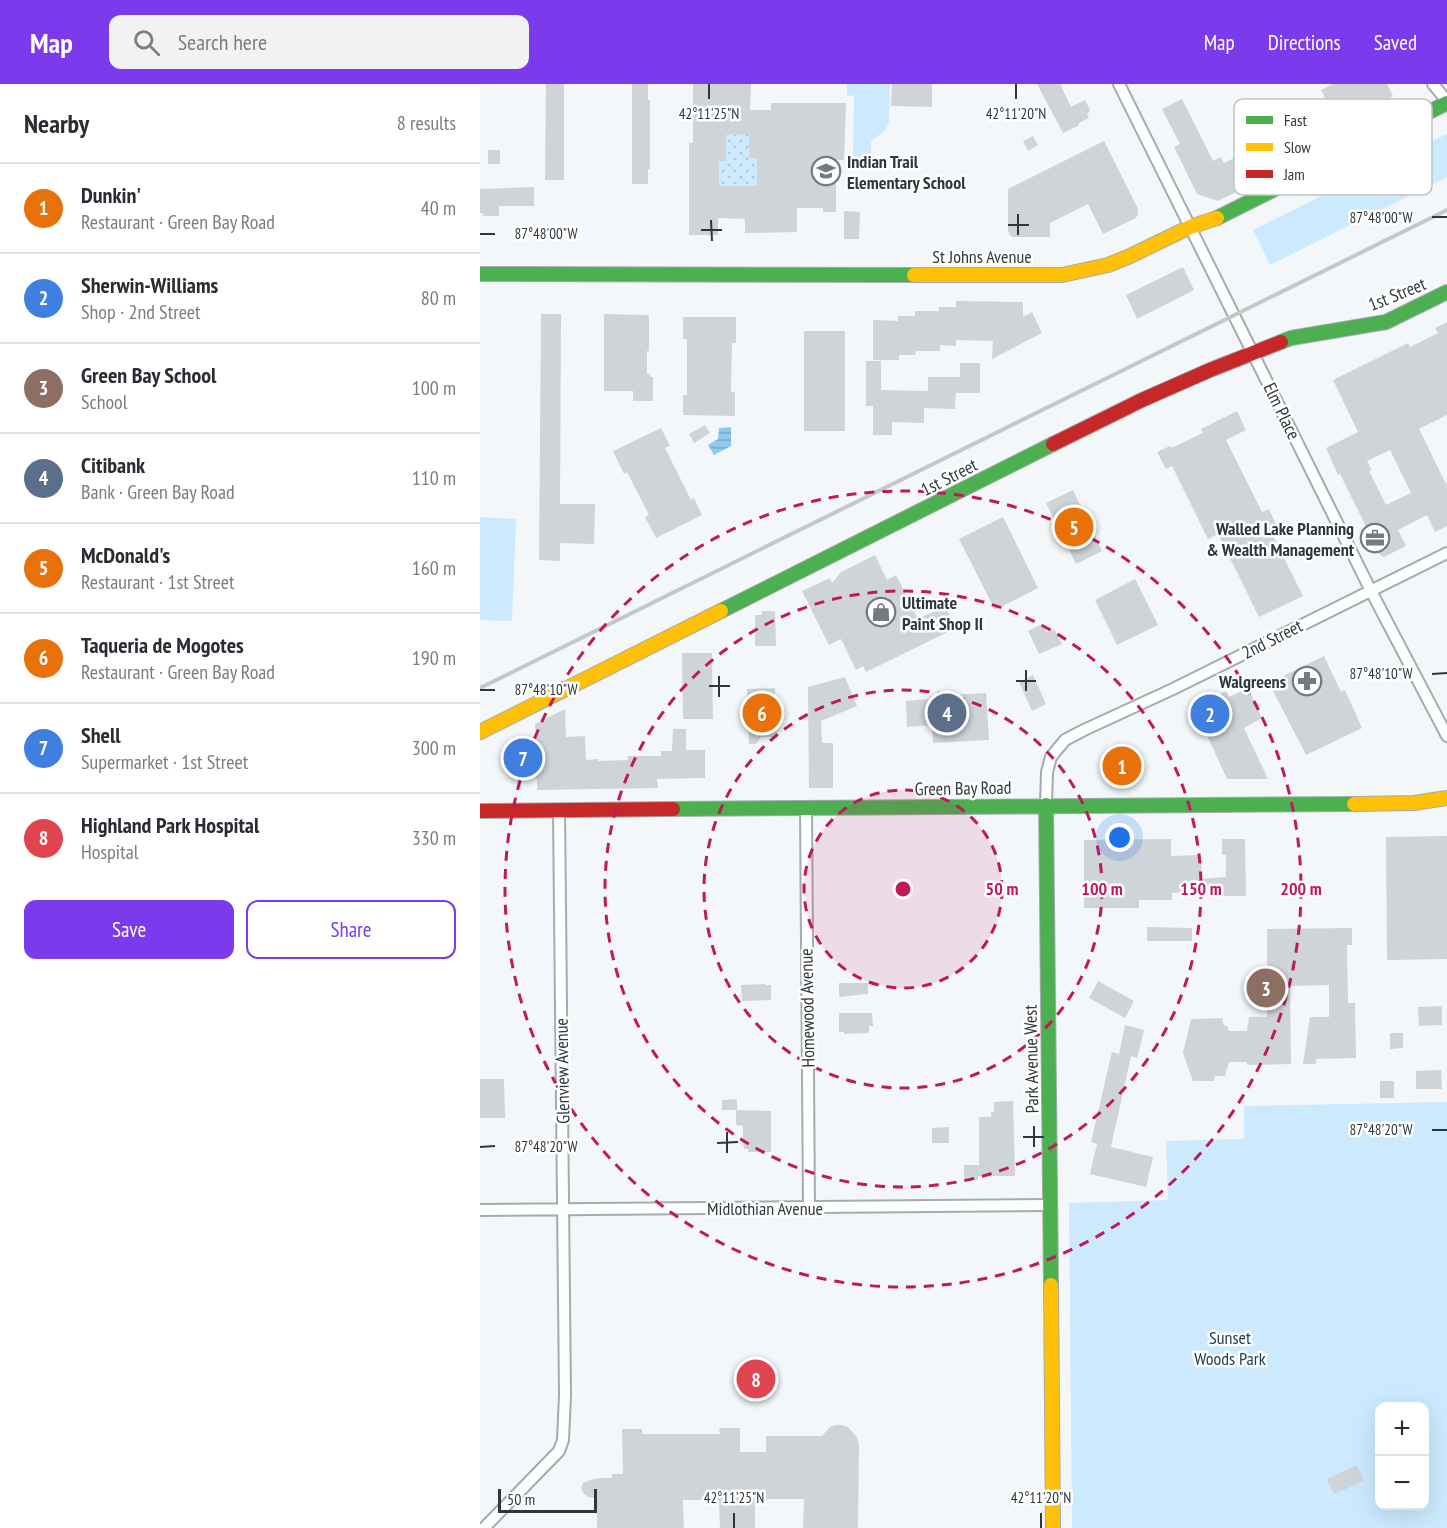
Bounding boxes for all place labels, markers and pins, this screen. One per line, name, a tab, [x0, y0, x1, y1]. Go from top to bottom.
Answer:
place label: Indian Trail Elementary School	[847, 150, 966, 194]
school or university icon: Indian Trail Elementary School	[810, 155, 842, 187]
pin: 5	[1054, 504, 1094, 550]
place label: Walled Lake Planning & Wealth Management	[1206, 517, 1355, 561]
office icon: Walled Lake Planning & Wealth Management	[1359, 522, 1391, 554]
place label: Ultimate Paint Shop II	[902, 591, 983, 635]
shop icon: Ultimate Paint Shop II	[865, 596, 897, 628]
pharmacy icon: Walgreens	[1291, 665, 1323, 697]
place label: Walgreens	[1218, 670, 1286, 693]
pin: 6	[742, 690, 782, 736]
pin: 4	[928, 690, 966, 736]
pin: 2	[1190, 692, 1230, 736]
pin: 7	[504, 736, 543, 780]
pin: 1	[1102, 744, 1142, 788]
centre of rings	[893, 879, 913, 899]
pin: 3	[1246, 966, 1286, 1010]
pin: 8	[736, 1356, 776, 1402]

